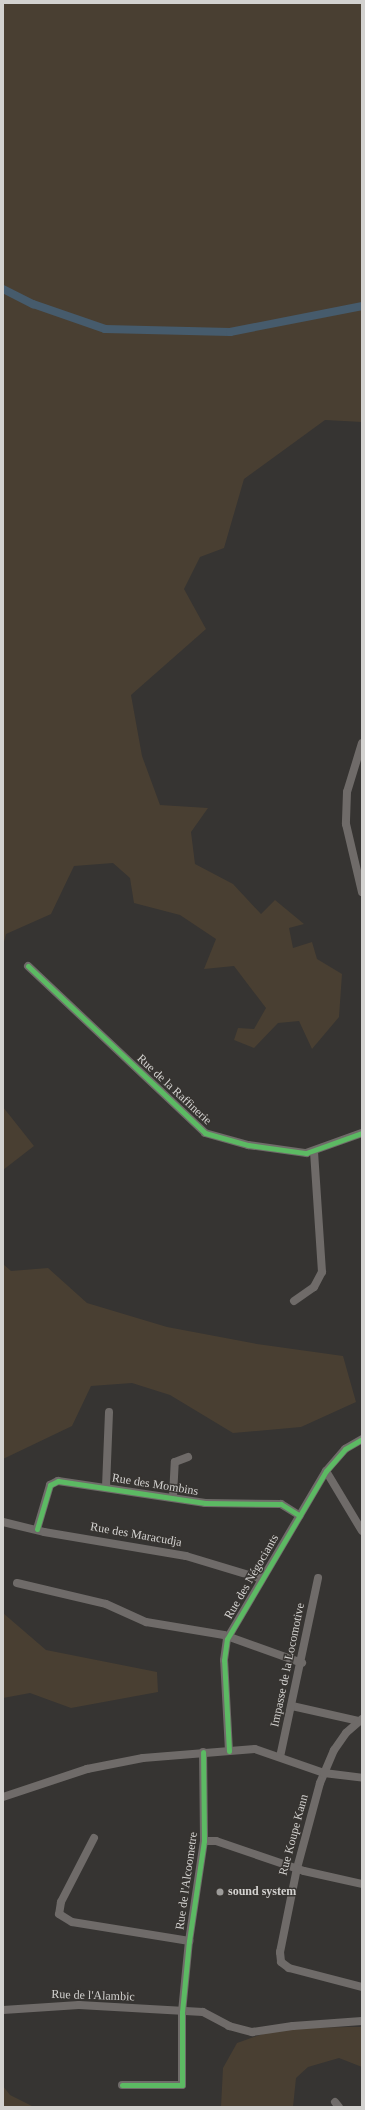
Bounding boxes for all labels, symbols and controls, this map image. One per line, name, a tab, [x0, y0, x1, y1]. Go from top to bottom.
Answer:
street label: Rue de la Raffinerie	[134, 1052, 214, 1128]
street label: Rue des Mombins	[111, 1471, 199, 1499]
street label: Rue des Maracudja	[89, 1520, 183, 1550]
street label: Rue des Négociants	[222, 1532, 282, 1622]
street label: Impasse de la Locomotive	[268, 1602, 308, 1728]
street label: Rue Koupe Kann	[276, 1793, 312, 1877]
street label: Rue de l'Alcoometre	[173, 1831, 201, 1931]
place label: sound system	[228, 1885, 296, 1899]
marker: sound system	[215, 1887, 225, 1897]
street label: Rue de l'Alambic	[51, 1987, 135, 2005]

